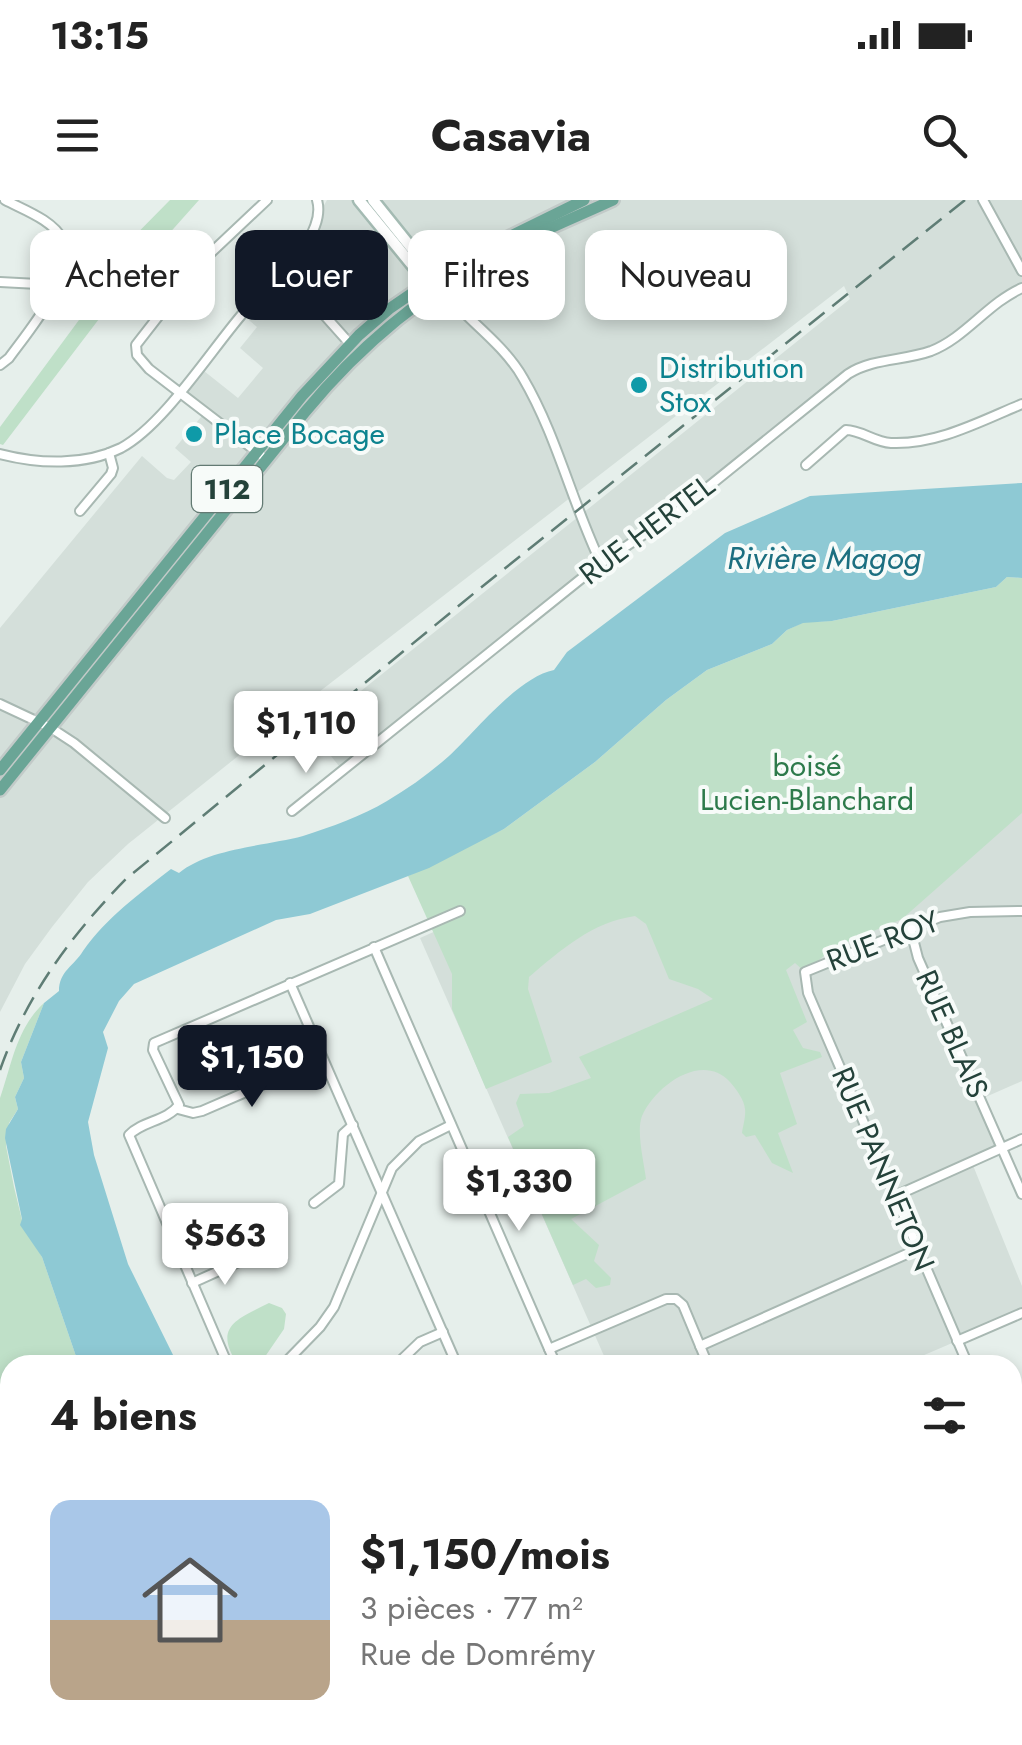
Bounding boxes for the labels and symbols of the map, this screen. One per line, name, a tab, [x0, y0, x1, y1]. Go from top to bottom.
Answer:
place label: Distribution Stox	[659, 346, 805, 423]
marker: Distribution Stox	[628, 374, 650, 396]
place label: Place Bocage	[214, 412, 385, 455]
marker: Place Bocage	[183, 423, 205, 445]
street label: RUE HERTEL	[570, 464, 724, 595]
road number: 112	[192, 466, 262, 512]
water label: Rivière Magog	[727, 535, 921, 581]
pin: $1,110	[225, 691, 387, 776]
park label: boisé Lucien-Blanchard	[700, 744, 914, 821]
street label: RUE ROY	[820, 899, 946, 982]
street label: RUE BLAIS	[905, 963, 1000, 1105]
pin: $1,150	[171, 1025, 333, 1110]
street label: RUE PANNETON	[821, 1060, 946, 1277]
pin: $1,330	[438, 1149, 600, 1234]
pin: $563	[166, 1203, 284, 1288]

